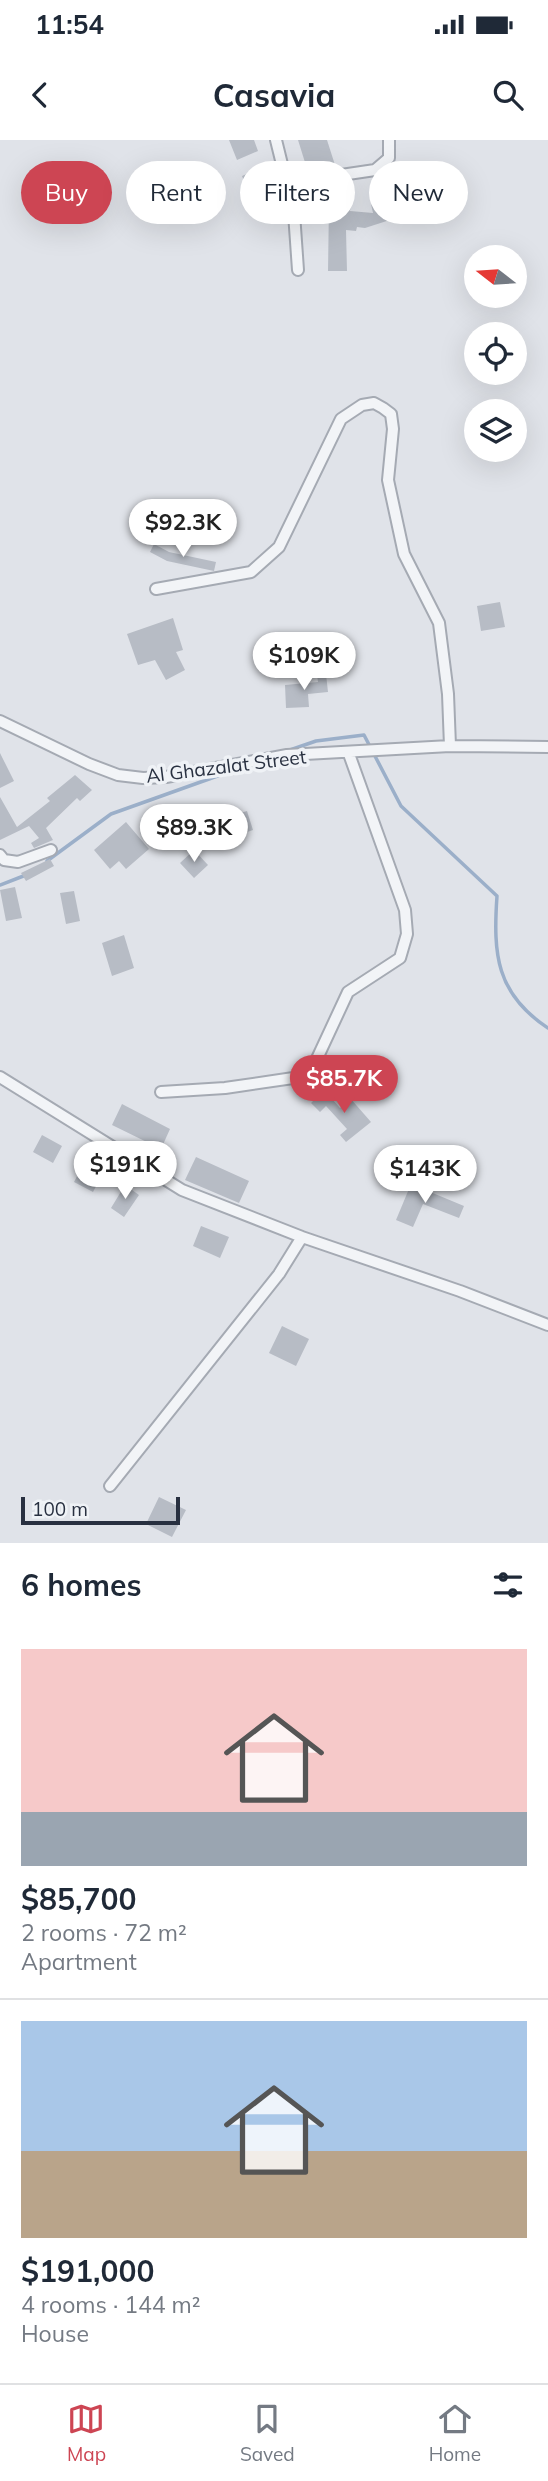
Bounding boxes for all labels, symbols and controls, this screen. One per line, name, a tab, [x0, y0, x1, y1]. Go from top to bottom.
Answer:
text: 11:54	[35, 8, 104, 41]
text: Casavia	[213, 75, 335, 115]
icon: back	[21, 76, 59, 114]
icon: search	[489, 76, 527, 114]
chip: Buy	[21, 161, 112, 224]
chip: Rent	[126, 161, 226, 224]
chip: Filters	[240, 161, 355, 224]
chip: New	[369, 161, 468, 224]
north arrow	[464, 245, 527, 308]
map controls	[464, 245, 527, 462]
button: locate	[464, 322, 527, 385]
button: layers	[464, 399, 527, 462]
pin: $92.3K	[126, 500, 240, 559]
text: $92.3K	[145, 507, 221, 536]
pin: $109K	[255, 632, 353, 692]
text: $109K	[269, 640, 339, 669]
street label: Al Ghazalat Street	[145, 744, 308, 788]
pin: $89.3K	[137, 804, 251, 864]
text: $89.3K	[156, 812, 232, 841]
pin: $85.7K	[287, 1056, 401, 1115]
text: $85.7K	[306, 1063, 382, 1092]
pin: $191K	[76, 1142, 174, 1201]
pin: $143K	[376, 1146, 474, 1205]
text: $191K	[90, 1149, 160, 1178]
text: $143K	[390, 1153, 460, 1182]
scale bar	[21, 1494, 180, 1526]
text: 100 m	[32, 1497, 88, 1521]
text: 6 homes	[21, 1566, 142, 1604]
icon: filters	[489, 1566, 527, 1604]
icon: home	[211, 1695, 337, 1821]
text: $85,700	[21, 1880, 136, 1918]
text: 2 rooms · 72 m²	[21, 1918, 187, 1947]
text: Apartment	[21, 1947, 137, 1976]
icon: home	[211, 2067, 337, 2193]
text: $191,000	[21, 2252, 154, 2290]
text: 4 rooms · 144 m²	[21, 2290, 201, 2319]
text: House	[21, 2319, 89, 2348]
tab: Map	[67, 2400, 106, 2466]
tab: Saved	[240, 2400, 295, 2466]
tab: Home	[429, 2400, 481, 2466]

